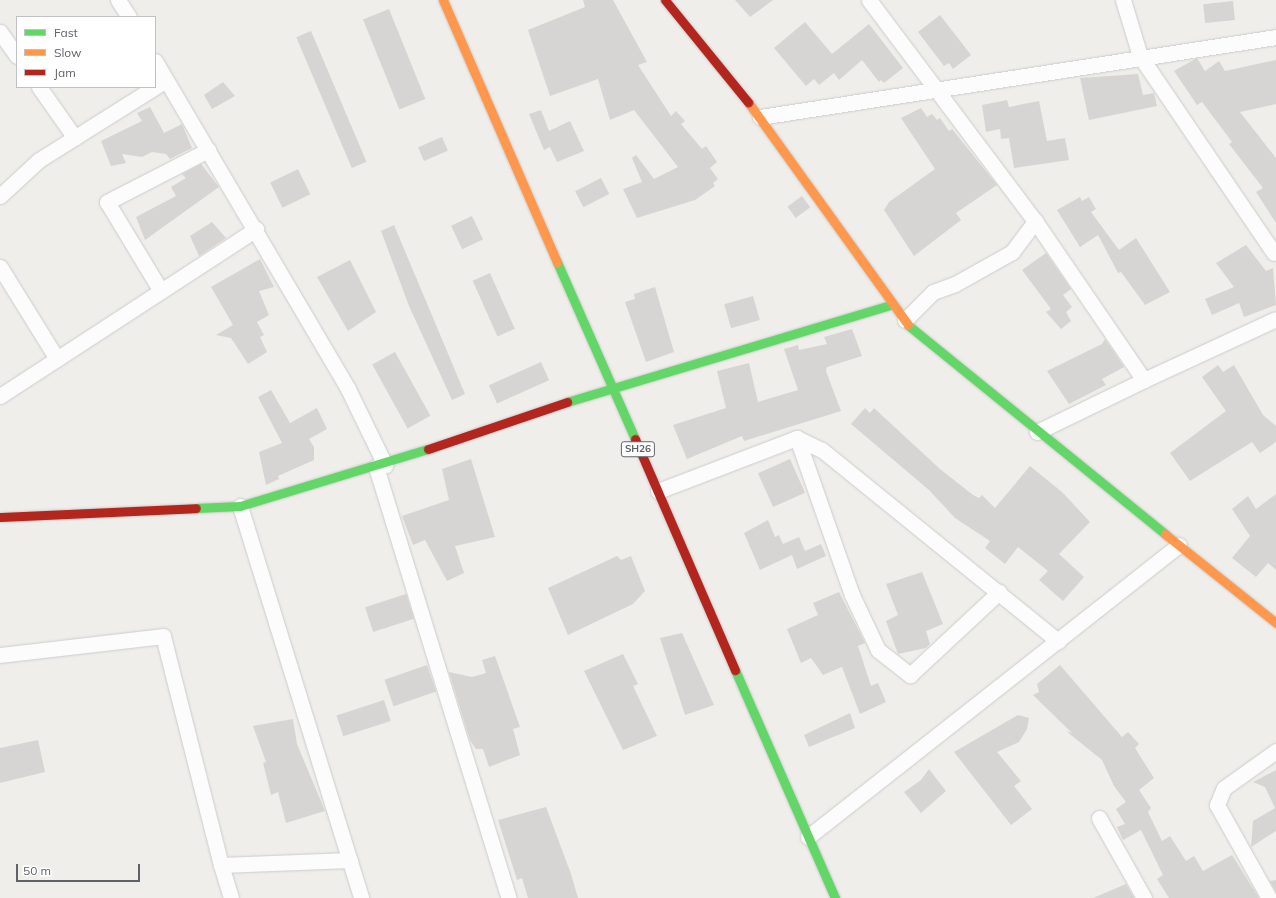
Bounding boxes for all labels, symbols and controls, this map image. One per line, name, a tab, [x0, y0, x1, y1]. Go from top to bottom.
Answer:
legend	[16, 16, 156, 88]
text: Fast	[54, 25, 78, 40]
text: Slow	[54, 45, 82, 60]
text: Jam	[54, 65, 76, 80]
road number: SH26	[620, 441, 656, 457]
scale bar	[18, 856, 142, 882]
text: 50 m	[23, 863, 51, 878]

